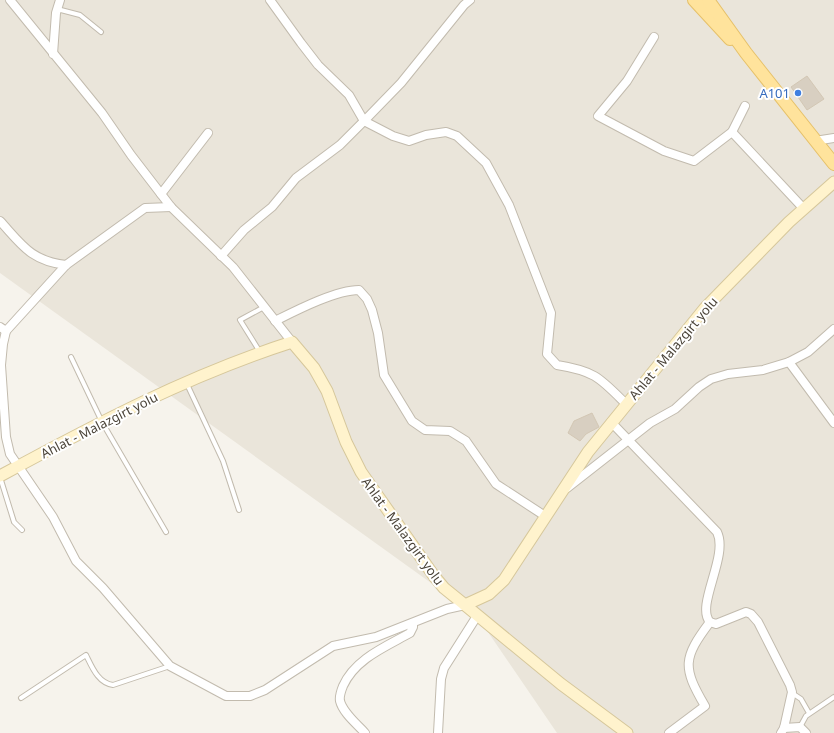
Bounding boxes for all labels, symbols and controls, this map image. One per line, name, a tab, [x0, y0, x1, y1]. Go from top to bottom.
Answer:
place label: A101	[759, 84, 790, 102]
marker: A101	[793, 88, 803, 98]
street label: Ahlat - Malazgirt yolu	[625, 293, 721, 403]
street label: Ahlat - Malazgirt yolu	[37, 388, 161, 462]
street label: Ahlat - Malazgirt yolu	[358, 473, 448, 589]

